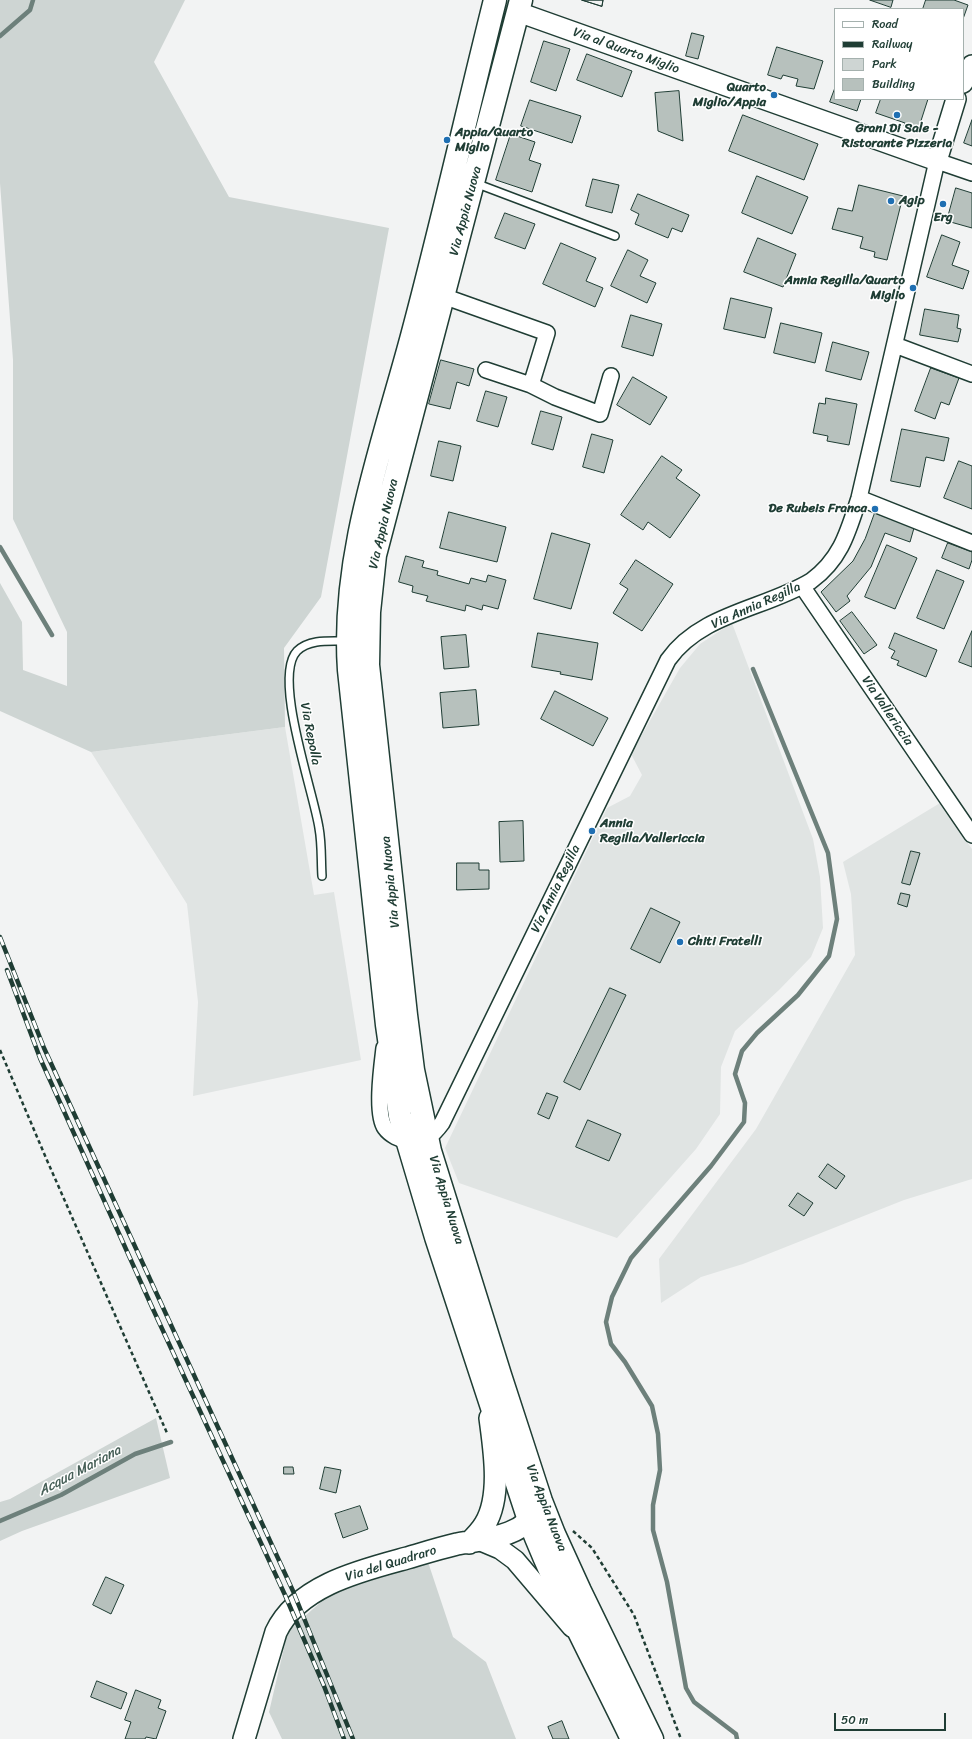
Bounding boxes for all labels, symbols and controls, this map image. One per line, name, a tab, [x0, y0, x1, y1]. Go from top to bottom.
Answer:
legend	[834, 8, 964, 100]
text: Road	[872, 13, 898, 35]
street label: Via al Quarto Miglio	[571, 25, 681, 77]
text: Railway	[872, 33, 913, 55]
text: Park	[872, 53, 897, 75]
text: Building	[872, 73, 915, 95]
place label: Quarto Miglio/Appia	[693, 80, 766, 111]
marker: Quarto Miglio/Appia	[769, 90, 779, 100]
marker: Grani Di Sale - Ristorante Pizzeria	[892, 110, 902, 120]
place label: Grani Di Sale - Ristorante Pizzeria	[842, 121, 952, 152]
place label: Appia/Quarto Miglio	[455, 125, 533, 156]
marker: Appia/Quarto Miglio	[442, 135, 452, 145]
street label: Via Appia Nuova	[447, 164, 485, 258]
place label: Agip	[899, 193, 925, 209]
marker: Agip	[886, 196, 896, 206]
marker: Erg	[938, 199, 948, 209]
place label: Erg	[933, 210, 953, 226]
place label: Annia Regilla/Quarto Miglio	[784, 273, 905, 304]
marker: Annia Regilla/Quarto Miglio	[908, 283, 918, 293]
street label: Via Appia Nuova	[366, 477, 402, 571]
place label: De Rubeis Franca	[769, 501, 867, 517]
marker: De Rubeis Franca	[870, 504, 880, 514]
street label: Via Annia Regilla	[709, 579, 803, 633]
street label: Via Vallericcia	[858, 673, 916, 749]
street label: Via Repolla	[296, 701, 324, 767]
place label: Annia Regilla/Vallericcia	[600, 816, 705, 847]
marker: Annia Regilla/Vallericcia	[587, 826, 597, 836]
street label: Via Appia Nuova	[378, 835, 404, 929]
street label: Via Annia Regilla	[528, 842, 584, 936]
place label: Chiti Fratelli	[688, 934, 761, 950]
marker: Chiti Fratelli	[675, 937, 685, 947]
street label: Via Appia Nuova	[425, 1154, 467, 1246]
water label: Acqua Mariana	[36, 1442, 124, 1500]
street label: Via Appia Nuova	[522, 1462, 570, 1554]
street label: Via del Quadraro	[344, 1543, 438, 1585]
scale bar	[836, 1705, 948, 1731]
text: 50 m	[841, 1709, 868, 1731]

